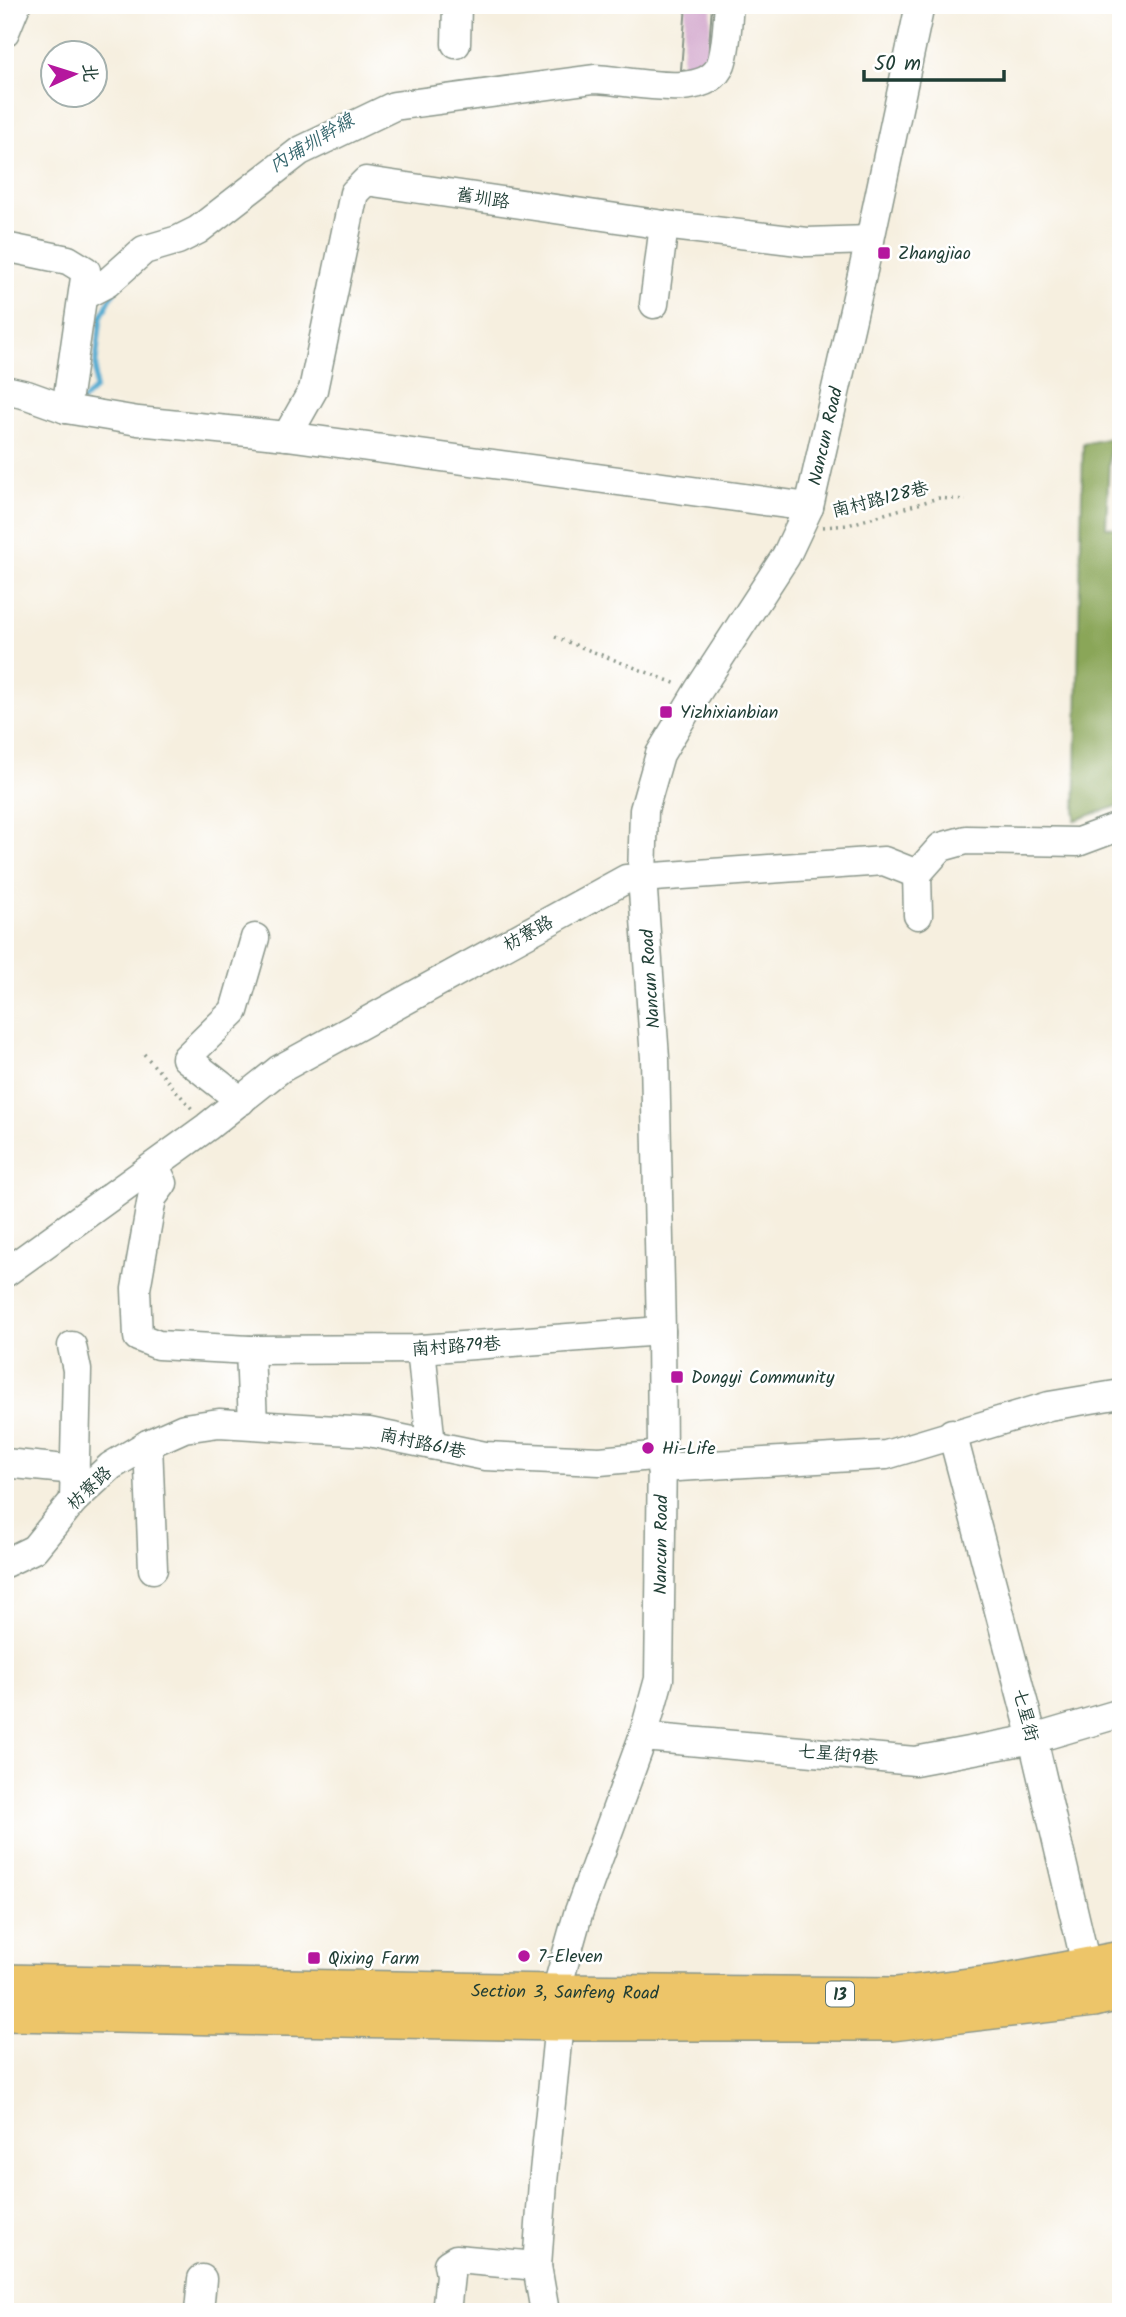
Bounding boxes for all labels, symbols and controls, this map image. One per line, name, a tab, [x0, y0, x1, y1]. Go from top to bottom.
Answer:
north arrow	[38, 38, 108, 108]
scale bar	[864, 38, 1004, 82]
text: 50 m	[874, 48, 921, 81]
text: 北	[73, 62, 105, 83]
water label: 內埔圳幹線	[264, 106, 361, 181]
street label: 舊圳路	[454, 181, 512, 218]
place label: Zhangjiao	[898, 240, 971, 269]
marker: Zhangjiao	[876, 245, 892, 261]
street label: Nancun Road	[801, 384, 852, 488]
street label: 南村路128巷	[829, 474, 932, 526]
place label: Yizhixianbian	[680, 699, 778, 728]
marker: Yizhixianbian	[658, 704, 674, 720]
street label: 枋寮路	[498, 909, 559, 960]
street label: Nancun Road	[633, 927, 669, 1030]
street label: 南村路79巷	[411, 1330, 502, 1365]
place label: Dongyi Community	[691, 1364, 835, 1393]
marker: Dongyi Community	[669, 1369, 685, 1385]
street label: 南村路61巷	[377, 1421, 469, 1468]
place label: Hi-Life	[662, 1435, 716, 1464]
marker: Hi-Life	[640, 1440, 656, 1456]
street label: 枋寮路	[61, 1460, 120, 1518]
street label: Nancun Road	[647, 1494, 677, 1595]
street label: 七星街	[1004, 1686, 1046, 1745]
street label: 七星街9巷	[796, 1738, 879, 1773]
place label: 7-Eleven	[538, 1943, 603, 1972]
place label: Qixing Farm	[328, 1945, 419, 1974]
marker: 7-Eleven	[516, 1948, 532, 1964]
marker: Qixing Farm	[306, 1950, 322, 1966]
street label: Section 3, Sanfeng Road	[471, 1977, 660, 2009]
road number: 13	[826, 1982, 854, 2006]

